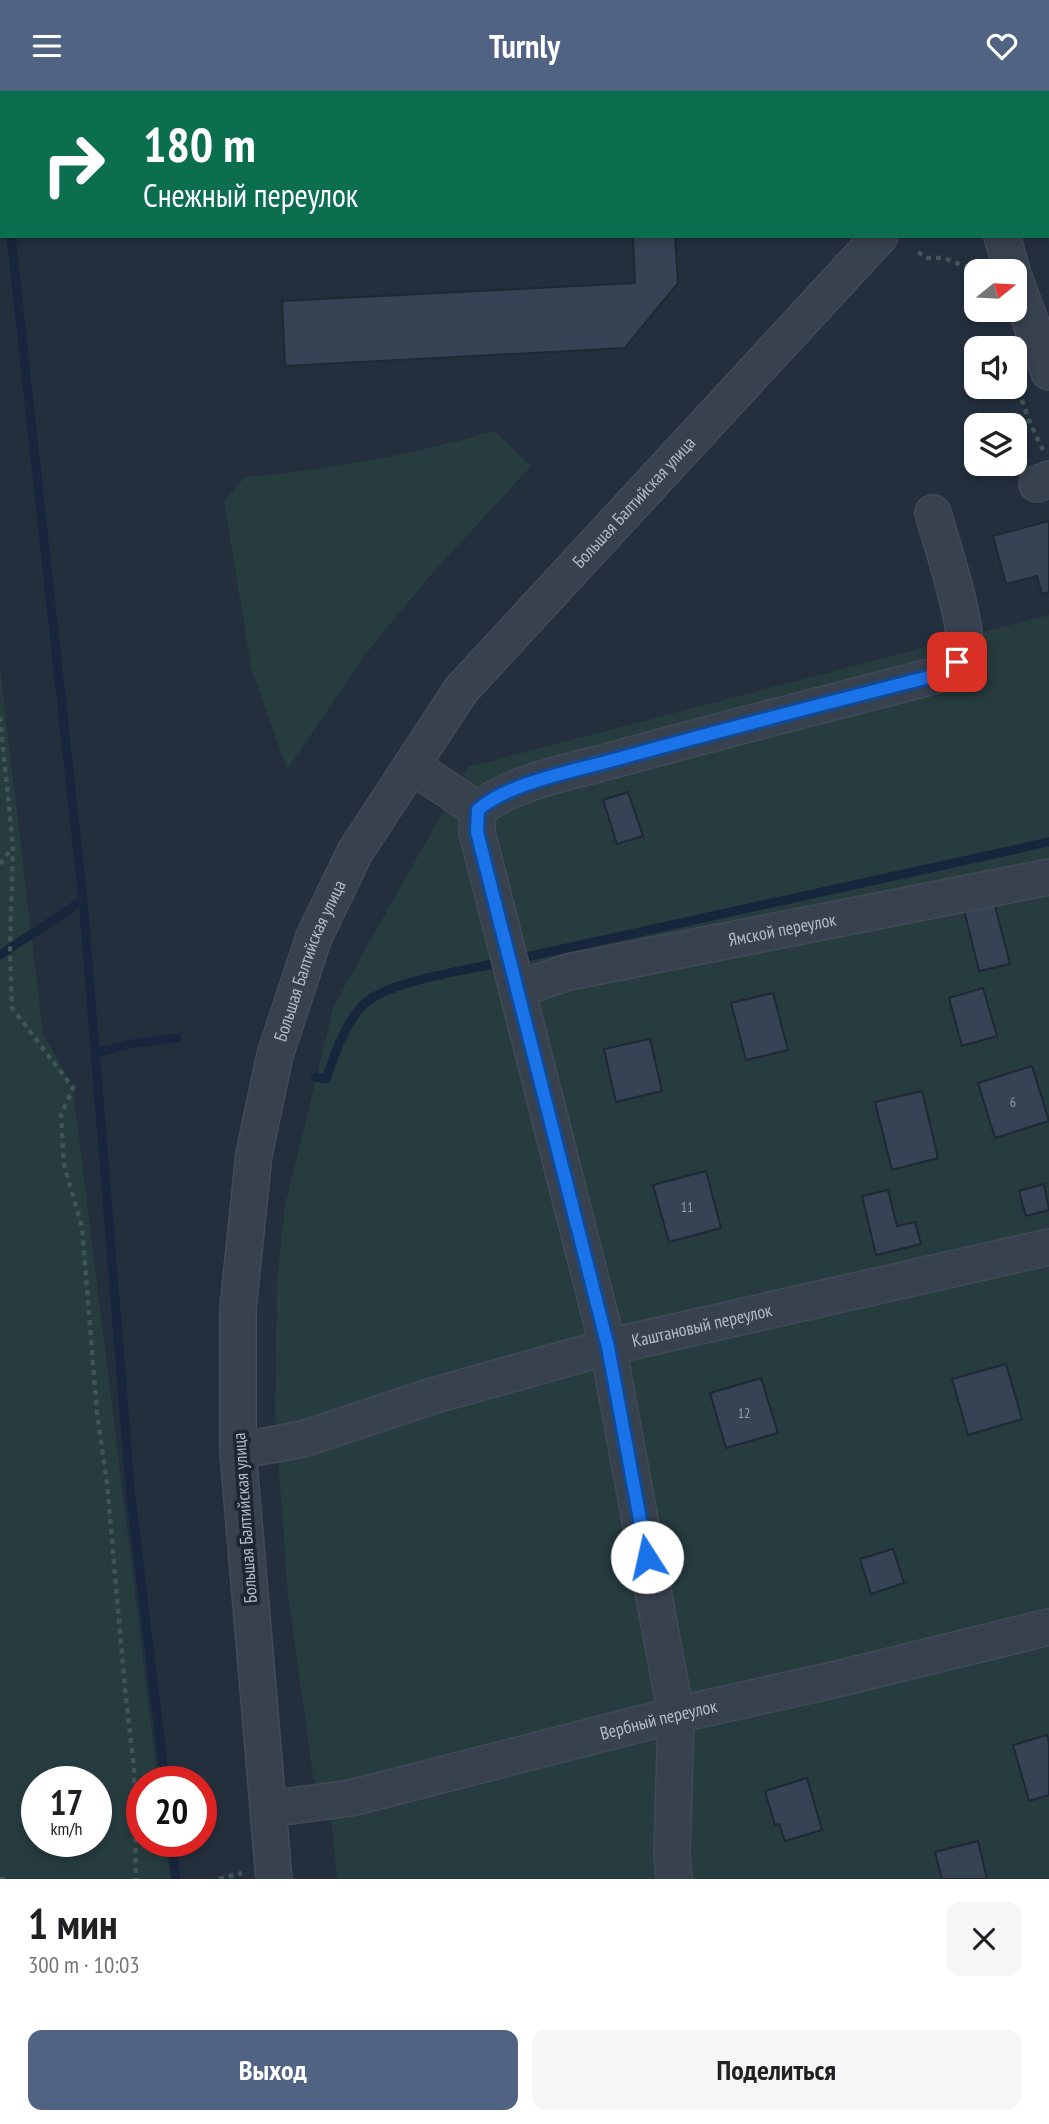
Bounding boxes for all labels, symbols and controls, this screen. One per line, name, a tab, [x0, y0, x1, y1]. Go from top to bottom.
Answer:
text: Turnly	[489, 25, 560, 67]
icon: menu	[28, 27, 66, 65]
icon: heart	[983, 27, 1021, 65]
text: 180 m	[143, 112, 256, 176]
icon: right	[28, 119, 119, 210]
text: Снежный переулок	[143, 174, 358, 216]
north arrow	[964, 259, 1027, 322]
map controls	[964, 259, 1027, 476]
button: sound	[964, 336, 1027, 399]
button: layers	[964, 413, 1027, 476]
street label: Большая Балтийская улица	[567, 431, 700, 573]
pin	[927, 632, 987, 692]
icon: arrive	[938, 643, 976, 681]
street label: Большая Балтийская улица	[268, 876, 351, 1044]
street label: Ямской переулок	[726, 907, 838, 951]
house number: 6	[1010, 1093, 1016, 1111]
house number: 11	[681, 1198, 693, 1216]
street label: Каштановый переулок	[630, 1298, 774, 1352]
house number: 12	[738, 1404, 750, 1422]
street label: Большая Балтийская улица	[227, 1432, 262, 1604]
position arrow	[610, 1520, 684, 1594]
street label: Вербный переулок	[597, 1694, 719, 1745]
speed limit sign: 20	[126, 1766, 217, 1857]
text: 17	[50, 1779, 83, 1825]
text: km/h	[51, 1817, 82, 1840]
text: 1 мин	[28, 1896, 118, 1951]
button: close	[947, 1902, 1021, 1976]
text: 300 m · 10:03	[28, 1950, 140, 1979]
button: Выход	[28, 2030, 518, 2110]
button: Поделиться	[532, 2030, 1021, 2110]

